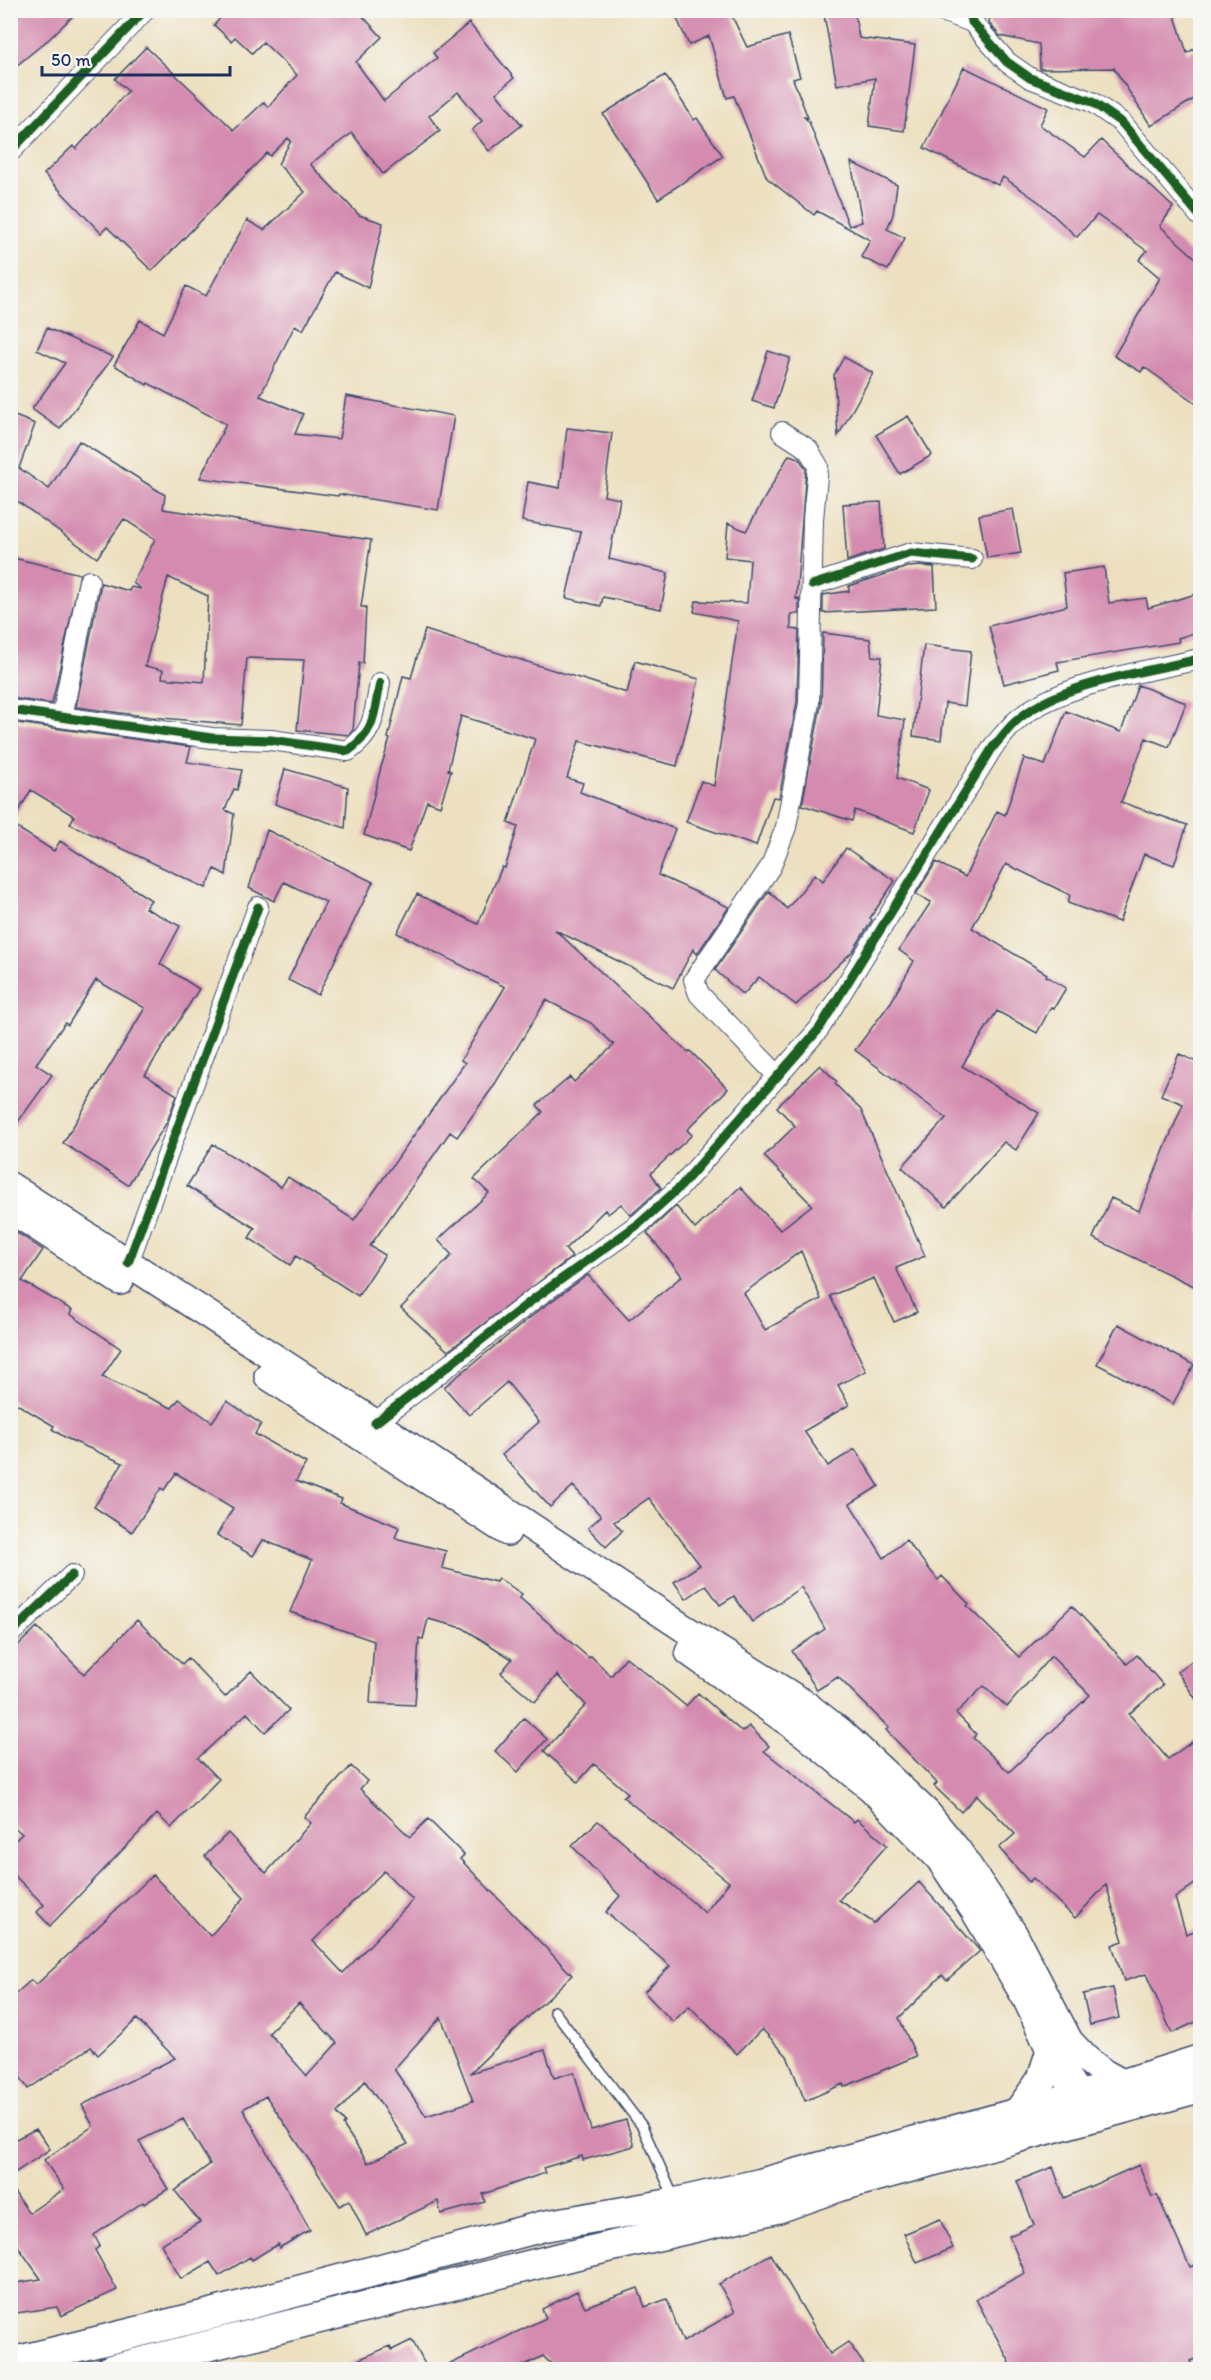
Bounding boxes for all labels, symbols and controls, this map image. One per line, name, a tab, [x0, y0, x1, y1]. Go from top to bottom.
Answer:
scale bar	[42, 39, 230, 77]
text: 50 m	[51, 49, 91, 71]

